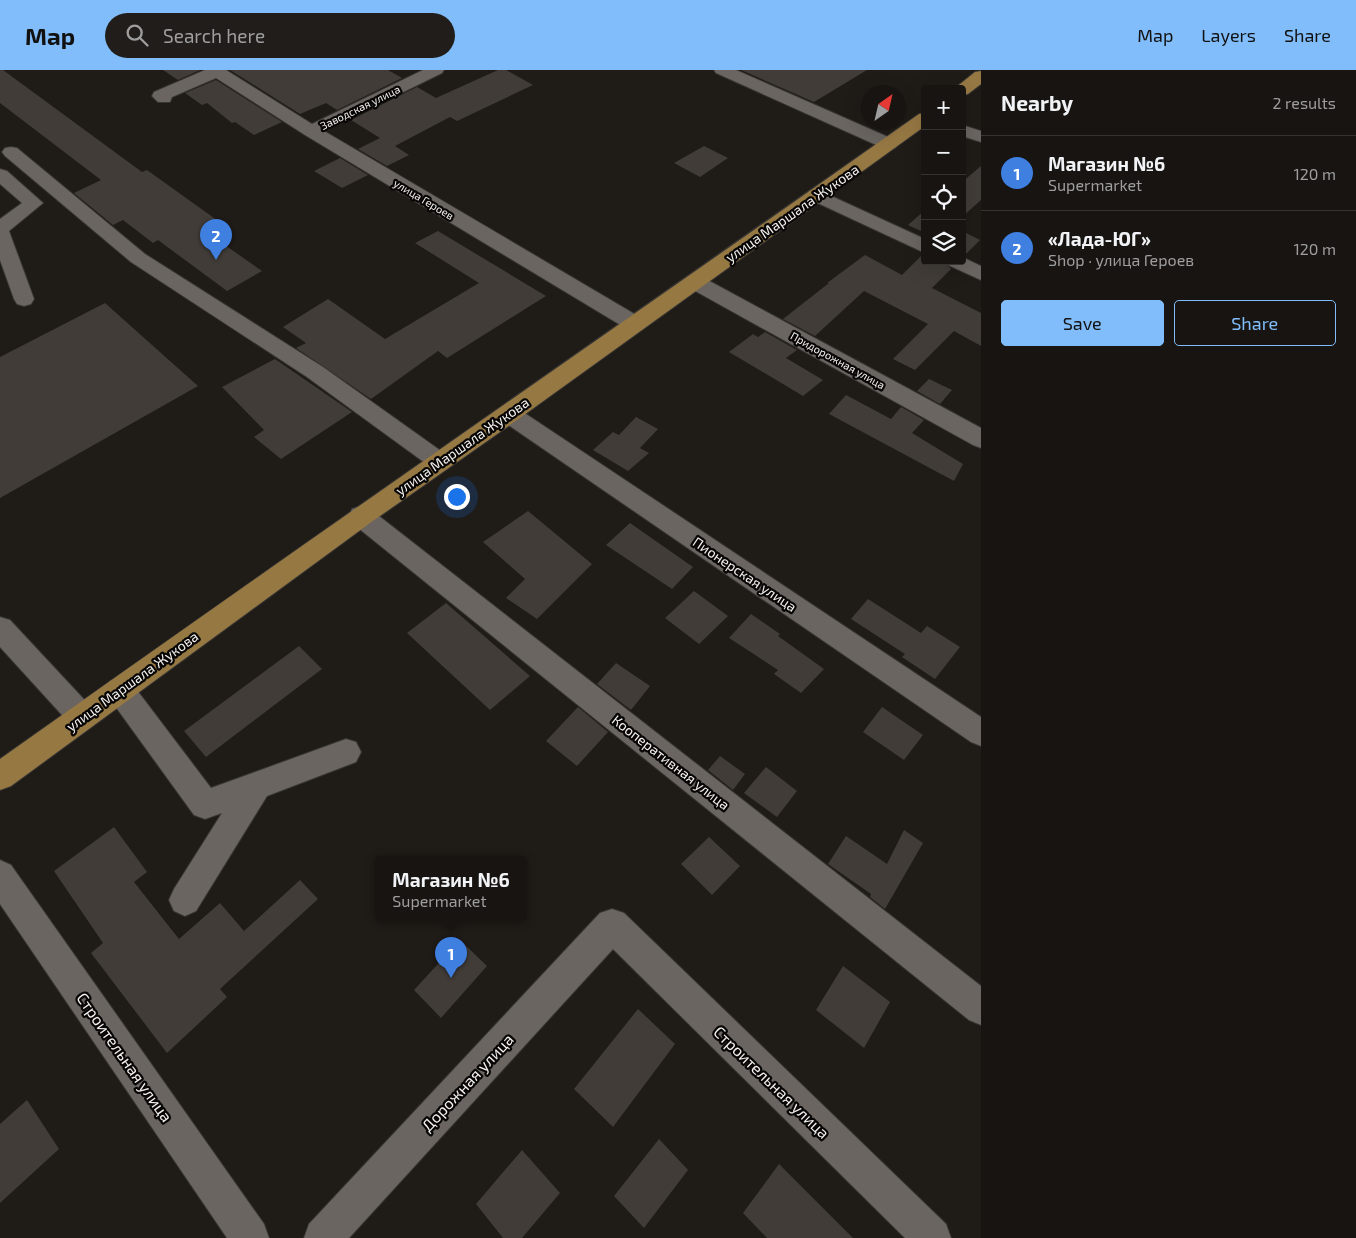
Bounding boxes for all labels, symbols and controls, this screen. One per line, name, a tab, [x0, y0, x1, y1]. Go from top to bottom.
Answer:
search box	[105, 13, 455, 58]
text: Map	[25, 21, 75, 50]
icon: search	[123, 21, 151, 49]
text: Search here	[163, 24, 265, 47]
text: Map	[1137, 24, 1173, 46]
text: Layers	[1201, 24, 1256, 46]
text: Share	[1284, 24, 1331, 46]
street label: Заводская улица	[318, 82, 403, 133]
north arrow	[861, 85, 906, 130]
map controls	[921, 85, 966, 265]
button: +	[921, 85, 966, 130]
text: Nearby	[1001, 90, 1073, 115]
text: 2 results	[1273, 93, 1336, 112]
button: −	[921, 130, 966, 175]
text: Магазин №6	[1048, 152, 1165, 175]
street label: улица Маршала Жукова	[722, 160, 862, 266]
text: 1	[1014, 164, 1020, 183]
text: 120 m	[1293, 164, 1336, 183]
button: locate	[921, 175, 966, 220]
text: Supermarket	[1048, 175, 1142, 194]
street label: улица Героев	[391, 176, 456, 223]
pin: 2	[200, 219, 232, 260]
button: layers	[921, 220, 966, 265]
text: «Лада-ЮГ»	[1048, 227, 1151, 250]
text: 2	[1012, 239, 1022, 258]
text: 120 m	[1293, 239, 1336, 258]
text: Shop · улица Героев	[1048, 250, 1194, 269]
button: Save	[1001, 300, 1164, 346]
button: Share	[1174, 300, 1336, 346]
street label: Придорожная улица	[788, 329, 887, 392]
street label: улица Маршала Жукова	[392, 393, 532, 499]
your location	[444, 484, 470, 510]
street label: Пионерская улица	[690, 533, 800, 615]
street label: улица Маршала Жукова	[63, 627, 201, 735]
street label: Кооперативная улица	[609, 711, 733, 813]
popup	[375, 856, 527, 921]
text: Магазин №6	[392, 868, 510, 891]
text: Supermarket	[392, 891, 487, 910]
pin: 1	[435, 937, 467, 978]
street label: Строительная улица	[72, 989, 177, 1126]
street label: Строительная улица	[709, 1022, 834, 1143]
street label: Дорожная улица	[417, 1029, 518, 1135]

